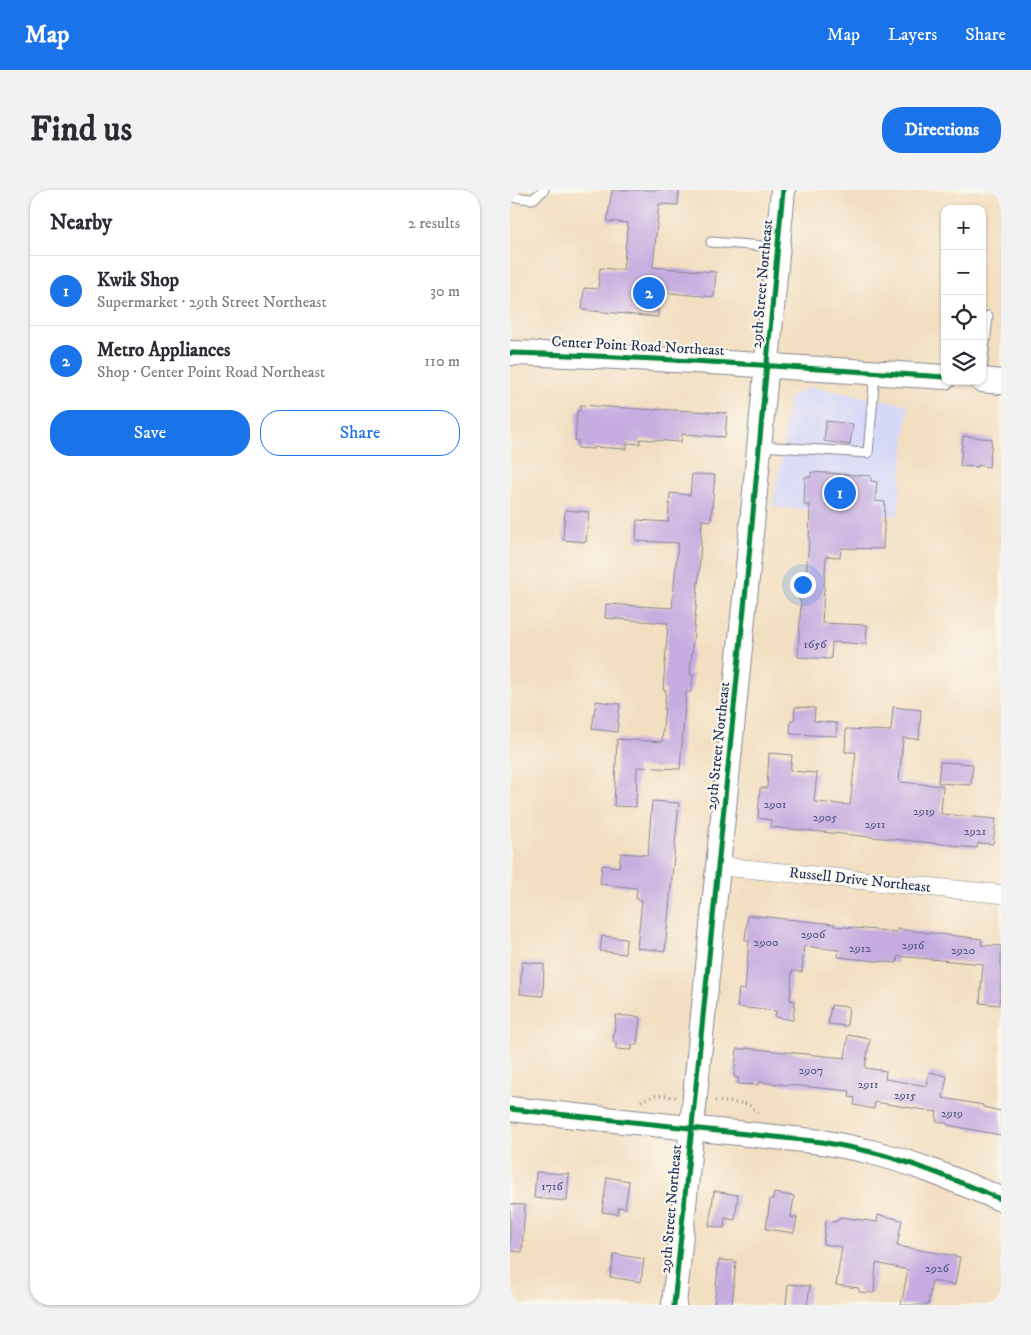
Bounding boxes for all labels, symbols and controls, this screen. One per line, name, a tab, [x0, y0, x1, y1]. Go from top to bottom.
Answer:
text: Map	[25, 20, 69, 50]
text: Map	[827, 24, 860, 46]
text: Layers	[888, 24, 937, 46]
text: Share	[965, 24, 1006, 46]
button: Directions	[882, 107, 1001, 153]
text: Find us	[30, 108, 132, 152]
map controls	[941, 205, 986, 385]
button: +	[941, 205, 986, 250]
text: Nearby	[50, 210, 112, 236]
text: 2 results	[408, 213, 460, 233]
street label: 29th Street Northeast	[747, 219, 777, 349]
button: −	[941, 250, 986, 295]
text: Kwik Shop	[97, 269, 179, 292]
pin: 2	[633, 274, 665, 312]
text: 1	[63, 281, 69, 301]
text: 30 m	[430, 281, 460, 301]
text: Supermarket · 29th Street Northeast	[97, 292, 327, 312]
button: locate	[941, 295, 986, 340]
street label: Center Point Road Northeast	[551, 332, 725, 360]
text: Metro Appliances	[97, 339, 230, 362]
button: layers	[941, 340, 986, 385]
text: 2	[62, 351, 70, 371]
text: 110 m	[424, 351, 460, 371]
text: Shop · Center Point Road Northeast	[97, 362, 325, 382]
button: Save	[50, 410, 250, 456]
button: Share	[260, 410, 460, 456]
pin: 1	[824, 474, 856, 512]
your location	[790, 572, 816, 598]
house number: 1656	[804, 637, 827, 652]
street label: 29th Street Northeast	[702, 681, 734, 811]
house number: 2901	[764, 797, 786, 812]
house number: 2919	[913, 804, 935, 819]
house number: 2905	[813, 810, 837, 825]
house number: 2911	[865, 817, 885, 832]
house number: 2921	[964, 824, 986, 839]
street label: Russell Drive Northeast	[788, 863, 932, 897]
house number: 2906	[801, 927, 826, 942]
house number: 2900	[754, 935, 778, 950]
house number: 2916	[902, 938, 925, 953]
house number: 2912	[849, 941, 871, 956]
house number: 2920	[951, 943, 975, 958]
house number: 2907	[799, 1063, 823, 1078]
house number: 2911	[858, 1077, 878, 1092]
house number: 2915	[894, 1088, 916, 1103]
house number: 2919	[941, 1106, 963, 1121]
street label: 29th Street Northeast	[656, 1144, 686, 1274]
house number: 1716	[541, 1179, 563, 1194]
house number: 2926	[925, 1261, 950, 1276]

